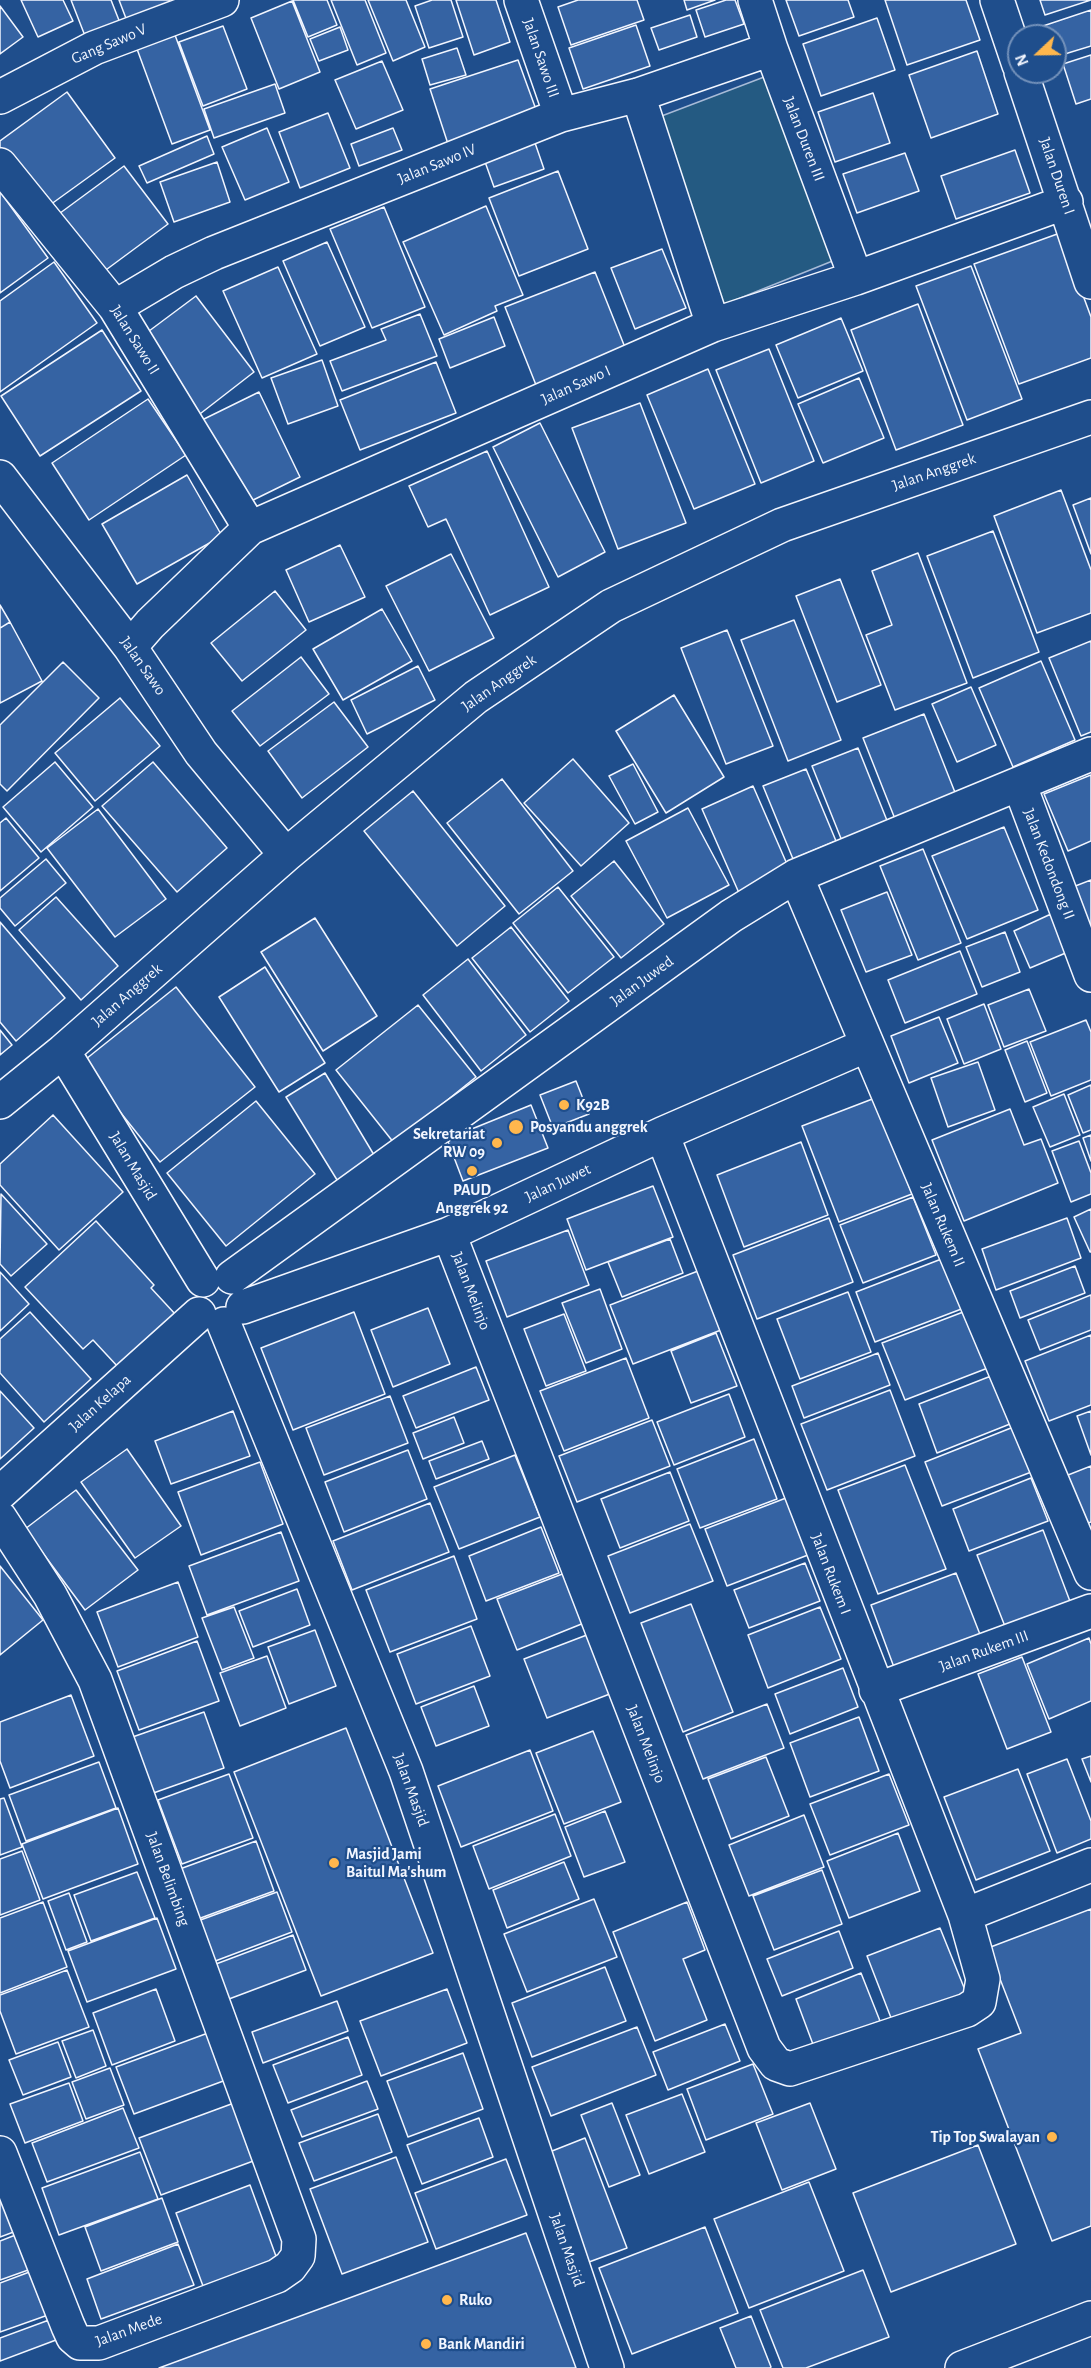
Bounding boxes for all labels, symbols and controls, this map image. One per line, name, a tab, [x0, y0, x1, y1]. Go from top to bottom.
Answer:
street label: Jalan Sawo III	[519, 16, 563, 100]
street label: Gang Sawo V	[68, 20, 150, 68]
north arrow	[1007, 24, 1067, 84]
text: N	[1013, 52, 1032, 68]
street label: Jalan Duren III	[779, 94, 829, 184]
street label: Jalan Duren I	[1035, 135, 1079, 217]
street label: Jalan Sawo IV	[395, 140, 479, 188]
street label: Jalan Sawo II	[106, 302, 164, 378]
street label: Jalan Sawo I	[538, 361, 614, 409]
street label: Jalan Anggrek	[890, 449, 978, 495]
street label: Jalan Sawo	[116, 633, 170, 699]
street label: Jalan Anggrek	[458, 650, 540, 716]
street label: Jalan Kedondong II	[1019, 806, 1079, 922]
street label: Jalan Juwed	[607, 952, 677, 1010]
street label: Jalan Anggrek	[88, 959, 166, 1031]
place label: K92B	[576, 1095, 610, 1115]
marker: K92B	[557, 1098, 571, 1112]
place label: Posyandu anggrek	[530, 1117, 648, 1137]
marker: Posyandu anggrek	[507, 1118, 525, 1136]
place label: Sekretariat RW 09	[413, 1124, 485, 1162]
street label: Jalan Masjid	[105, 1128, 161, 1204]
marker: Sekretariat RW 09	[490, 1136, 504, 1150]
street label: Jalan Juwet	[522, 1160, 594, 1206]
marker: PAUD Anggrek 92	[465, 1164, 479, 1178]
place label: PAUD Anggrek 92	[436, 1180, 508, 1218]
street label: Jalan Rukem II	[917, 1180, 969, 1270]
street label: Jalan Melinjo	[447, 1249, 495, 1333]
street label: Jalan Kelapa	[65, 1370, 135, 1436]
street label: Jalan Rukem I	[807, 1531, 855, 1617]
street label: Jalan Rukem III	[937, 1626, 1031, 1676]
street label: Jalan Melinjo	[622, 1702, 670, 1786]
street label: Jalan Masjid	[389, 1751, 433, 1829]
street label: Jalan Belimbing	[142, 1829, 194, 1929]
place label: Masjid Jami Baitul Ma'shum	[346, 1844, 446, 1882]
marker: Masjid Jami Baitul Ma'shum	[327, 1856, 341, 1870]
place label: Tip Top Swalayan	[930, 2127, 1040, 2147]
marker: Tip Top Swalayan	[1045, 2130, 1059, 2144]
street label: Jalan Masjid	[546, 2211, 588, 2289]
place label: Ruko	[459, 2290, 492, 2310]
marker: Ruko	[440, 2293, 454, 2307]
street label: Jalan Mede	[93, 2309, 165, 2351]
place label: Bank Mandiri	[438, 2334, 525, 2354]
marker: Bank Mandiri	[419, 2337, 433, 2351]

